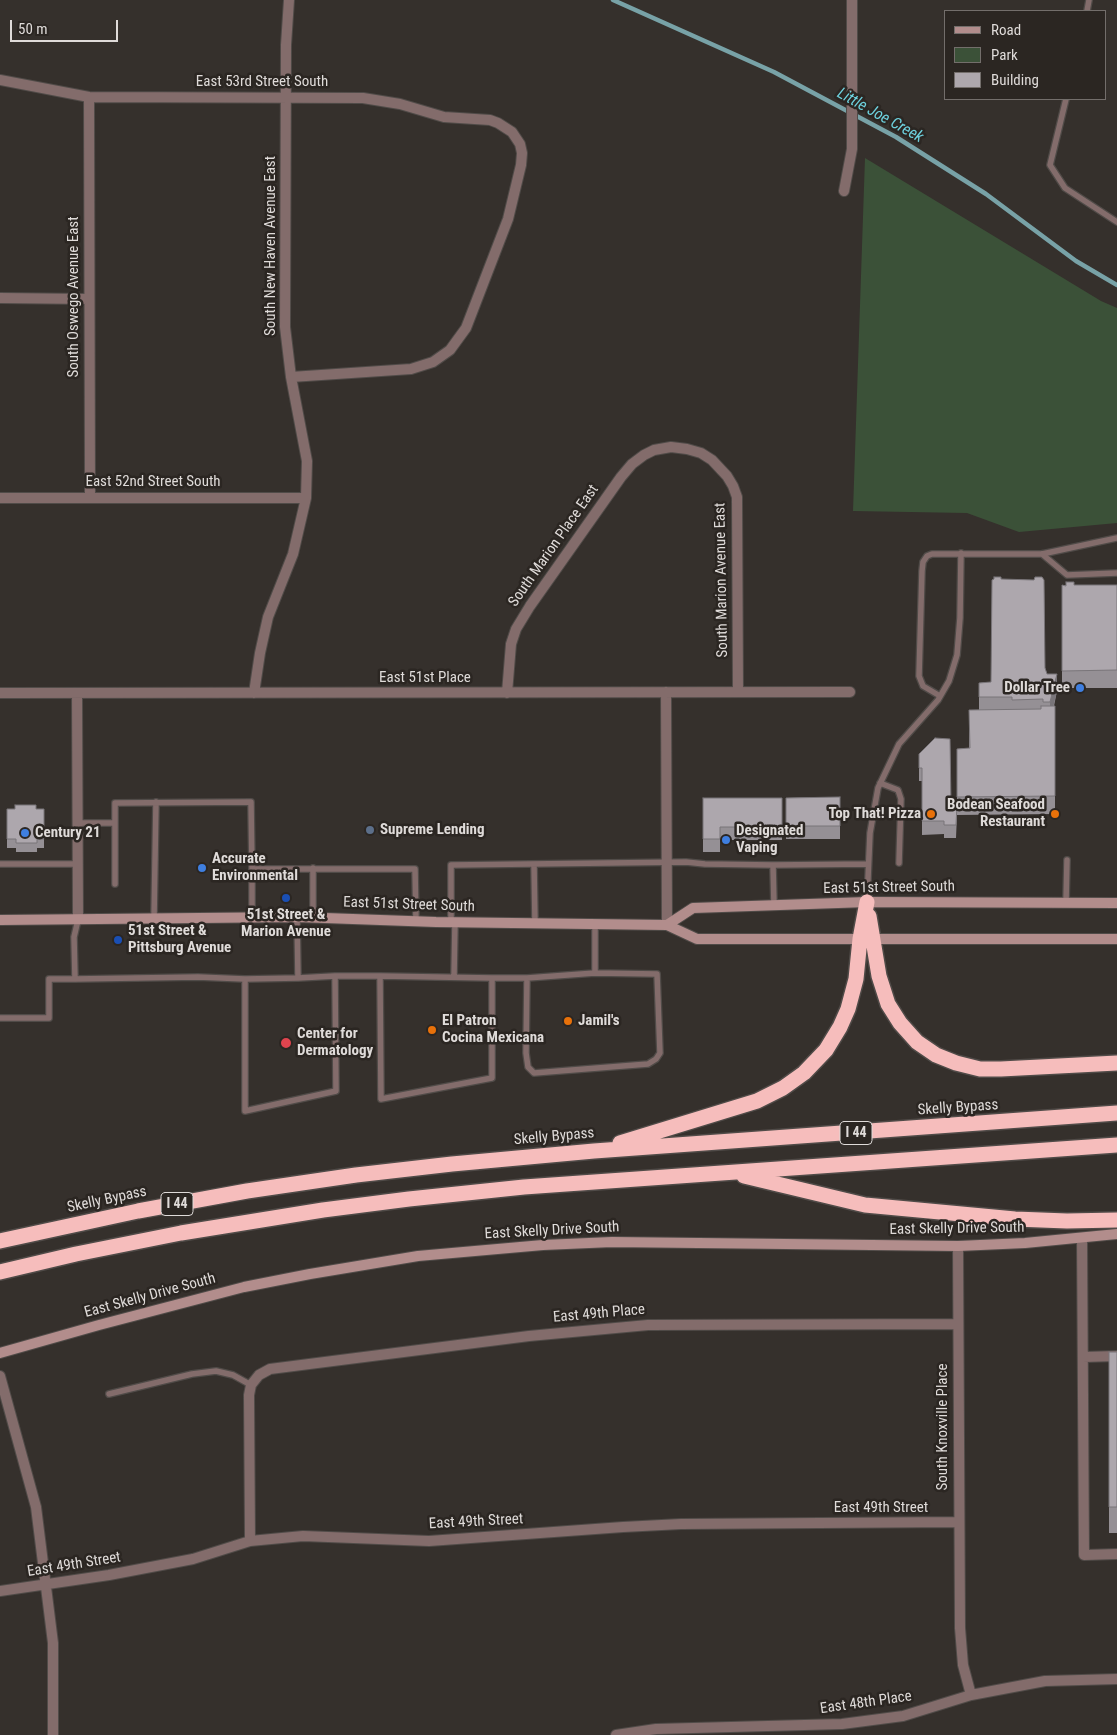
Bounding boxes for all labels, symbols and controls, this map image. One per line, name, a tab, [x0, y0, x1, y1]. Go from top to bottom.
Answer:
scale bar	[12, 10, 120, 42]
legend	[944, 10, 1107, 100]
text: 50 m	[18, 20, 48, 38]
text: Road	[991, 21, 1021, 39]
text: Park	[991, 46, 1018, 64]
text: Building	[991, 71, 1039, 89]
street label: East 53rd Street South	[196, 73, 328, 91]
water label: Little Joe Creek	[833, 84, 927, 148]
street label: South New Haven Avenue East	[262, 156, 280, 336]
street label: South Oswego Avenue East	[65, 216, 83, 378]
street label: East 52nd Street South	[85, 473, 221, 491]
street label: South Marion Place East	[505, 482, 603, 610]
street label: South Marion Avenue East	[712, 502, 732, 658]
street label: East 51st Place	[379, 669, 471, 687]
place label: Dollar Tree	[1004, 679, 1070, 697]
marker: Dollar Tree	[1074, 682, 1086, 694]
place label: Bodean Seafood Restaurant	[947, 796, 1045, 831]
place label: Top That! Pizza	[829, 805, 921, 823]
marker: Top That! Pizza	[925, 808, 937, 820]
marker: Bodean Seafood Restaurant	[1049, 808, 1061, 820]
place label: Supreme Lending	[380, 821, 485, 839]
place label: Designated Vaping	[736, 822, 803, 857]
place label: Century 21	[35, 824, 100, 842]
marker: Supreme Lending	[364, 824, 376, 836]
marker: Century 21	[19, 827, 31, 839]
marker: Designated Vaping	[720, 834, 732, 846]
place label: Accurate Environmental	[212, 850, 298, 885]
marker: Accurate Environmental	[196, 862, 208, 874]
street label: East 51st Street South	[823, 878, 955, 898]
marker: 51st Street & Marion Avenue	[280, 892, 292, 904]
street label: East 51st Street South	[343, 894, 475, 916]
place label: 51st Street & Marion Avenue	[241, 906, 331, 941]
place label: 51st Street & Pittsburg Avenue	[128, 922, 231, 957]
marker: 51st Street & Pittsburg Avenue	[112, 934, 124, 946]
place label: El Patron Cocina Mexicana	[442, 1012, 544, 1047]
place label: Jamil's	[578, 1012, 620, 1030]
marker: Jamil's	[562, 1015, 574, 1027]
marker: El Patron Cocina Mexicana	[426, 1024, 438, 1036]
place label: Center for Dermatology	[297, 1025, 373, 1060]
marker: Center for Dermatology	[279, 1036, 293, 1050]
street label: Skelly Bypass	[917, 1096, 999, 1120]
road number: I 44	[840, 1122, 872, 1144]
street label: Skelly Bypass	[513, 1125, 595, 1149]
street label: Skelly Bypass	[66, 1183, 148, 1217]
road number: I 44	[161, 1192, 193, 1216]
street label: East Skelly Drive South	[484, 1218, 620, 1244]
street label: East Skelly Drive South	[889, 1219, 1025, 1239]
street label: East Skelly Drive South	[82, 1270, 218, 1322]
street label: East 49th Place	[552, 1301, 646, 1327]
street label: South Knoxville Place	[934, 1363, 952, 1491]
street label: East 49th Street	[834, 1499, 928, 1517]
street label: East 49th Street	[428, 1511, 524, 1533]
street label: East 49th Street	[26, 1549, 122, 1581]
street label: East 48th Place	[819, 1688, 913, 1718]

